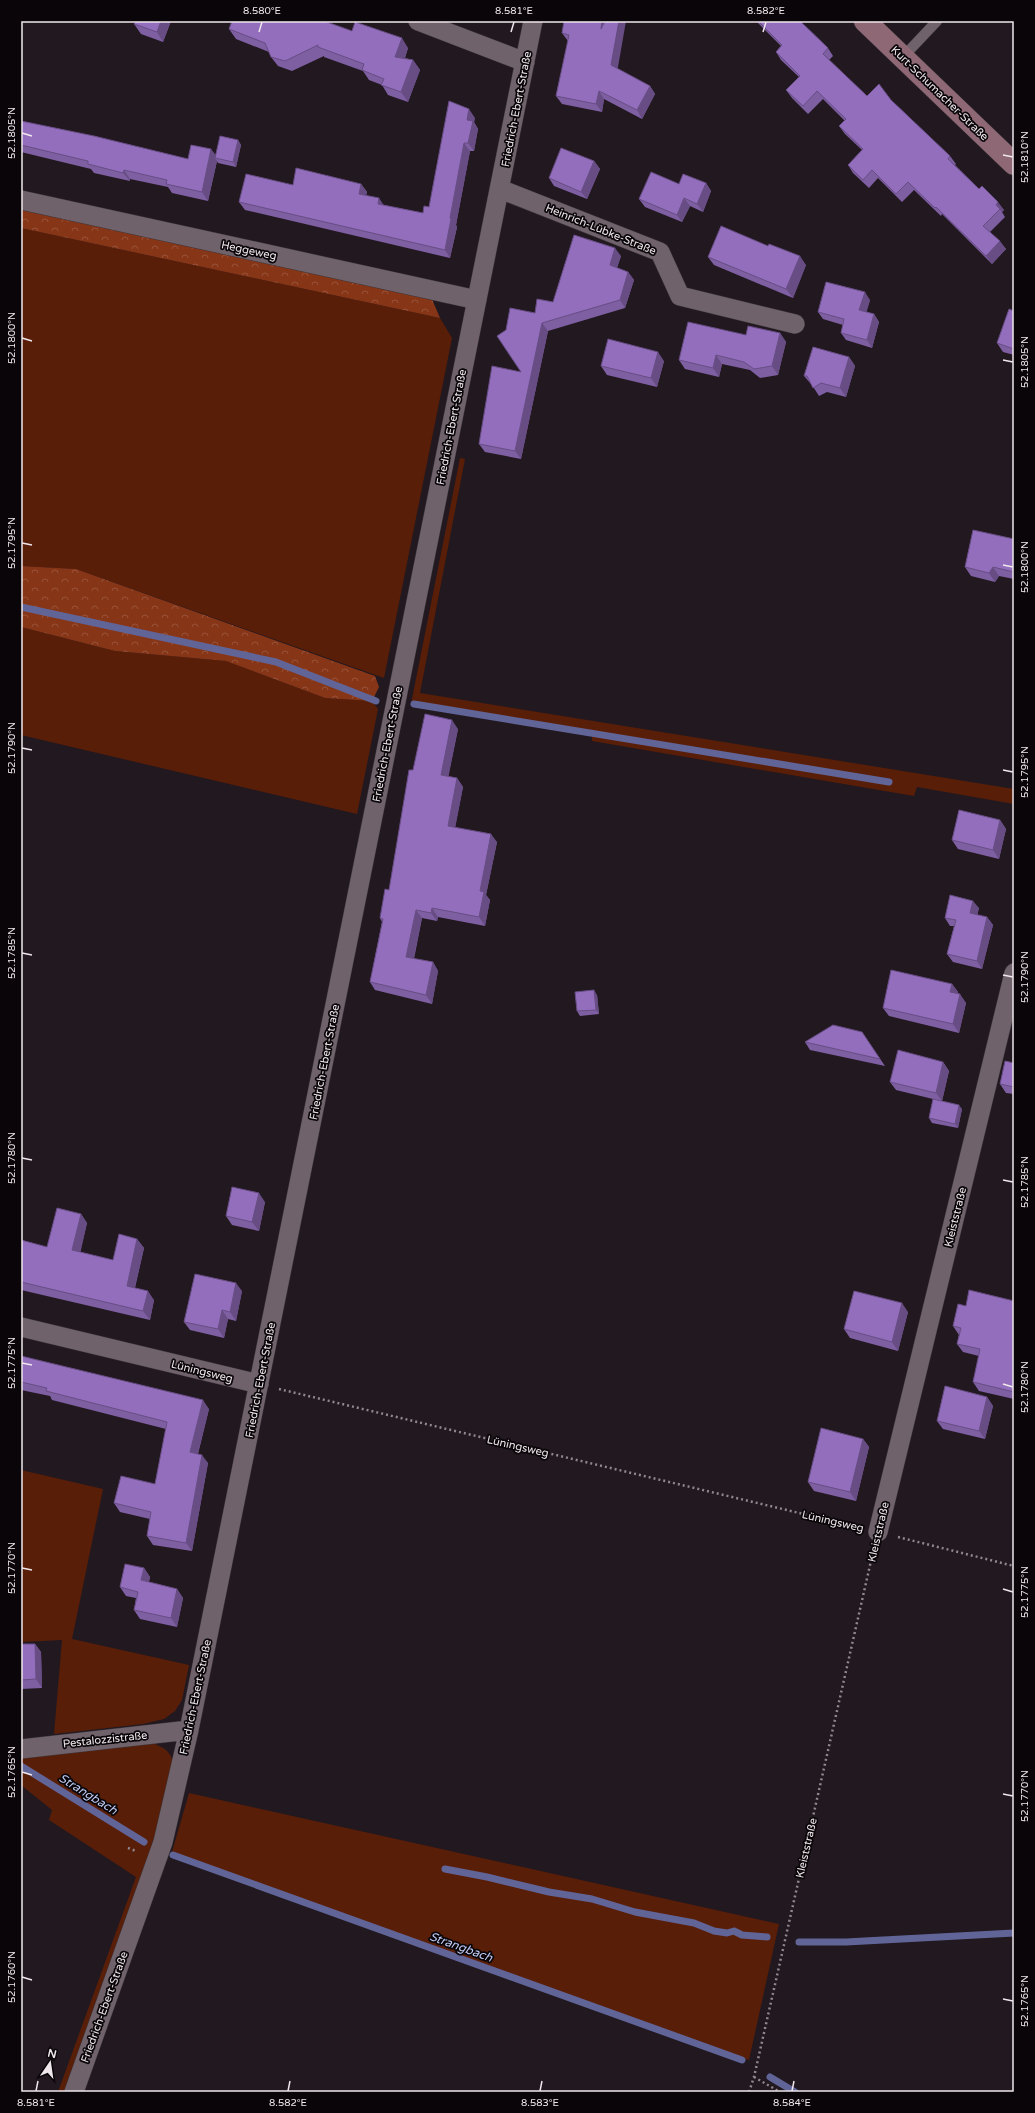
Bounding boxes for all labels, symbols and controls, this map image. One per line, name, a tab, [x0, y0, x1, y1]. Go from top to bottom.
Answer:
text: 8.580°E	[243, 5, 281, 17]
text: 8.581°E	[495, 5, 533, 17]
text: 8.582°E	[747, 5, 785, 17]
street label: Kurt-Schumacher-Straße	[888, 43, 991, 143]
street label: Friedrich-Ebert-Straße	[499, 50, 534, 168]
text: 52.1805°N	[6, 107, 18, 159]
text: 52.1810°N	[1019, 131, 1031, 183]
street label: Heinrich-Lübke-Straße	[544, 201, 658, 258]
street label: Heggeweg	[220, 238, 278, 263]
text: 52.1800°N	[6, 312, 18, 364]
text: 52.1805°N	[1019, 336, 1031, 388]
street label: Friedrich-Ebert-Straße	[434, 368, 469, 486]
text: 52.1795°N	[6, 517, 18, 569]
text: 52.1800°N	[1019, 541, 1031, 593]
street label: Friedrich-Ebert-Straße	[370, 685, 405, 803]
text: 52.1790°N	[6, 722, 18, 774]
text: 52.1795°N	[1019, 746, 1031, 798]
text: 52.1785°N	[6, 927, 18, 979]
text: 52.1790°N	[1019, 951, 1031, 1003]
street label: Friedrich-Ebert-Straße	[307, 1003, 342, 1121]
text: 52.1780°N	[6, 1132, 18, 1184]
text: 52.1785°N	[1019, 1156, 1031, 1208]
street label: Kleiststraße	[942, 1186, 969, 1248]
street label: Friedrich-Ebert-Straße	[243, 1321, 278, 1439]
text: 52.1775°N	[6, 1337, 18, 1389]
street label: Lüningsweg	[170, 1358, 234, 1385]
text: 52.1780°N	[1019, 1361, 1031, 1413]
street label: Lüningsweg	[486, 1433, 550, 1460]
street label: Kleiststraße	[865, 1501, 892, 1563]
street label: Lüningsweg	[801, 1508, 865, 1535]
text: 52.1770°N	[6, 1542, 18, 1594]
text: 52.1775°N	[1019, 1566, 1031, 1618]
street label: Friedrich-Ebert-Straße	[177, 1638, 214, 1756]
street label: Pestalozzistraße	[62, 1729, 148, 1750]
text: 52.1765°N	[6, 1746, 18, 1798]
text: 52.1770°N	[1019, 1770, 1031, 1822]
water label: Strangbach	[56, 1771, 120, 1818]
street label: Kleiststraße	[793, 1817, 820, 1879]
water label: Strangbach	[428, 1929, 495, 1965]
street label: Friedrich-Ebert-Straße	[78, 1950, 131, 2065]
text: 52.1760°N	[6, 1951, 18, 2003]
text: 52.1765°N	[1019, 1975, 1031, 2027]
north arrow	[30, 2043, 70, 2083]
text: N	[46, 2046, 58, 2061]
text: 8.581°E	[17, 2097, 55, 2109]
text: 8.582°E	[269, 2097, 307, 2109]
text: 8.583°E	[521, 2097, 559, 2109]
text: 8.584°E	[773, 2097, 811, 2109]

